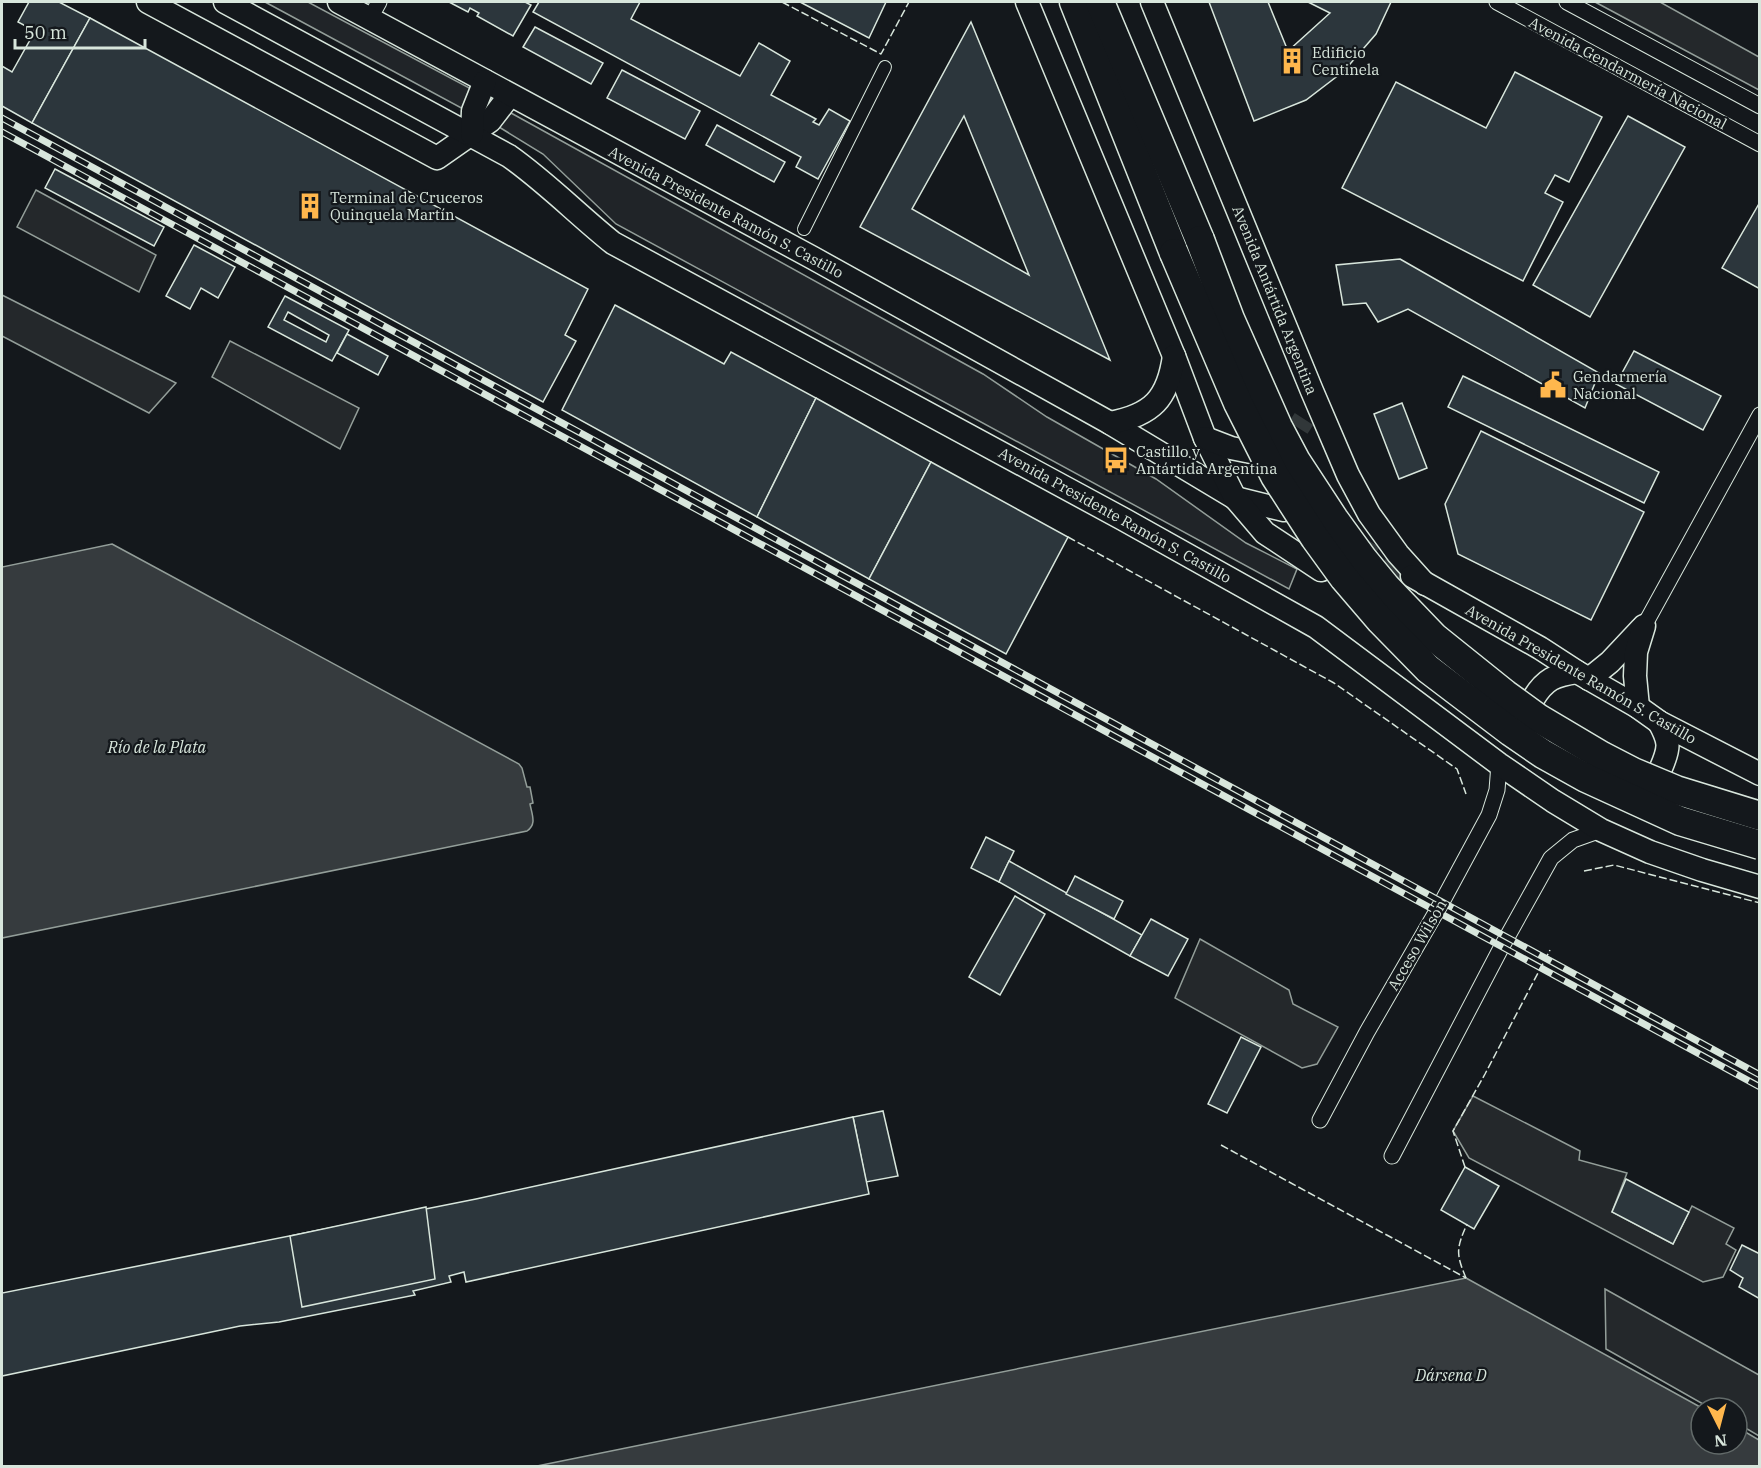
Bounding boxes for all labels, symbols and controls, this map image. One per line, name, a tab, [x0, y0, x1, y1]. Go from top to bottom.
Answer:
scale bar	[15, 12, 146, 50]
street label: Avenida Gendarmería Nacional	[1526, 13, 1730, 133]
text: 50 m	[24, 21, 67, 44]
place label: Edificio Centinela	[1312, 43, 1380, 79]
building icon: Edificio Centinela	[1277, 46, 1307, 76]
street label: Avenida Presidente Ramón S. Castillo	[605, 142, 847, 282]
place label: Terminal de Cruceros Quinquela Martín	[330, 188, 483, 224]
building icon: Terminal de Cruceros Quinquela Martín	[295, 191, 325, 221]
street label: Avenida Antártida Argentina	[1228, 203, 1322, 397]
place label: Gendarmería Nacional	[1573, 367, 1667, 403]
public building icon: Gendarmería Nacional	[1538, 370, 1568, 400]
place label: Castillo y Antártida Argentina	[1136, 442, 1277, 478]
street label: Avenida Presidente Ramón S. Castillo	[995, 443, 1235, 587]
bus stop icon: Castillo y Antártida Argentina	[1101, 445, 1131, 475]
street label: Avenida Presidente Ramón S. Castillo	[1462, 600, 1700, 748]
water label: Río de la Plata	[107, 737, 207, 757]
street label: Acceso Wilson	[1383, 896, 1451, 994]
water label: Dársena D	[1414, 1365, 1487, 1385]
north arrow	[1689, 1396, 1749, 1456]
text: N	[1713, 1430, 1728, 1452]

